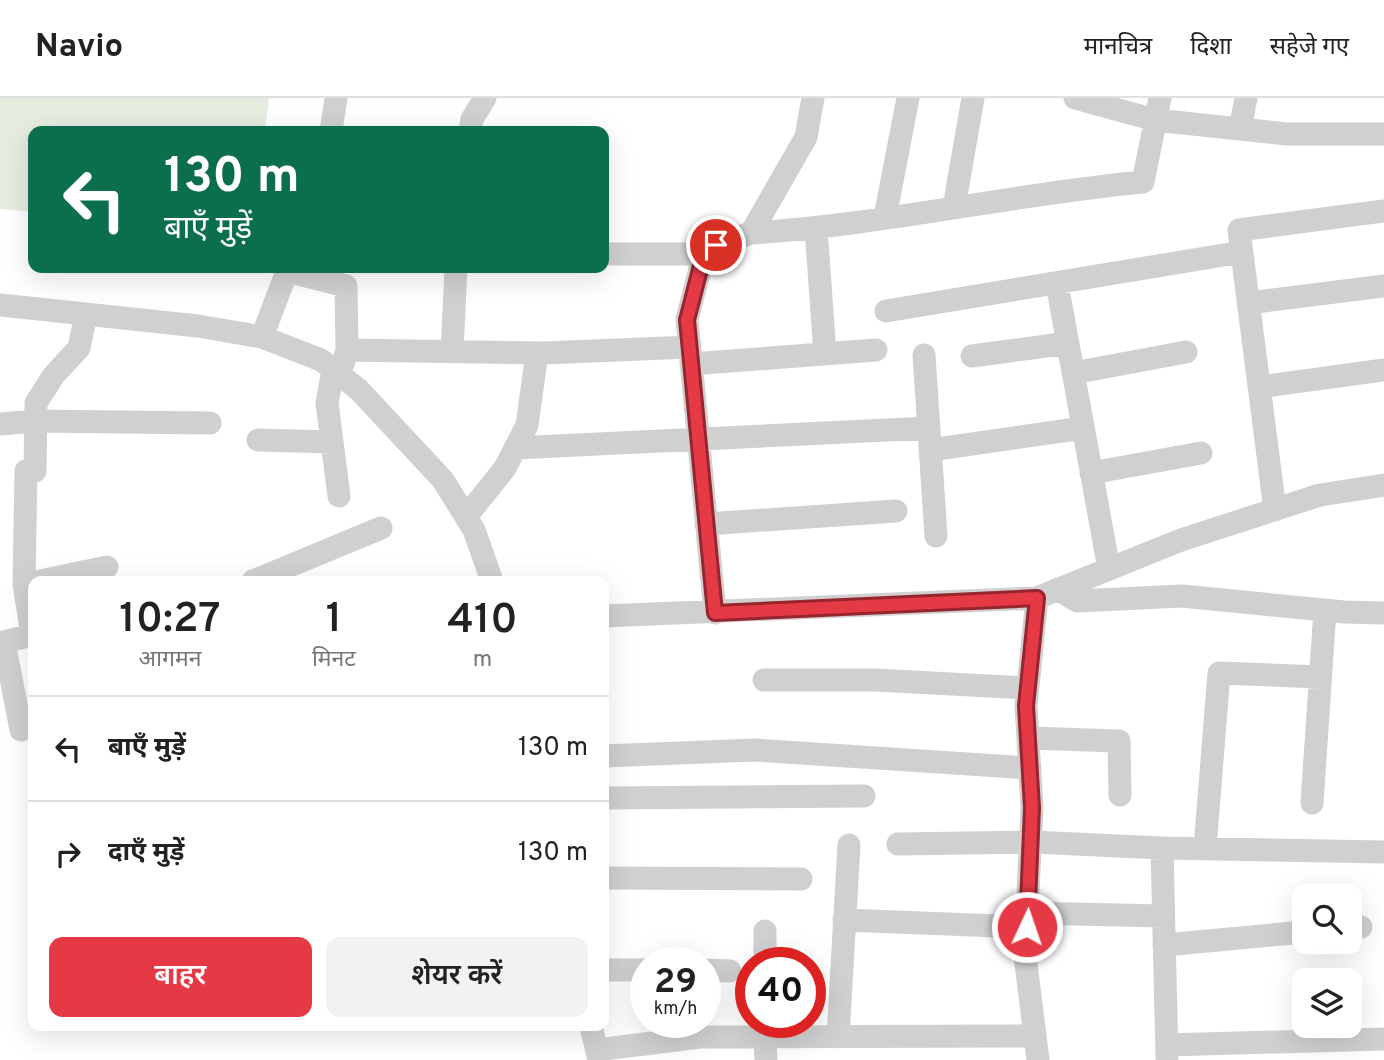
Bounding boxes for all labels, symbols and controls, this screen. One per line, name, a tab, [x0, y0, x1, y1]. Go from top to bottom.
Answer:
text: Navio	[35, 27, 123, 69]
text: मानचित्र	[1084, 33, 1152, 63]
text: दिशा	[1190, 33, 1232, 63]
text: सहेजे गए	[1270, 33, 1349, 63]
text: 130 m	[164, 148, 300, 210]
icon: left	[49, 154, 140, 245]
text: बाएँ मुड़ें	[164, 210, 252, 250]
pin	[686, 215, 746, 275]
icon: arrive	[697, 226, 735, 264]
text: 10:27	[119, 594, 221, 647]
text: 1	[326, 594, 342, 647]
text: 410	[447, 595, 518, 648]
text: आगमन	[138, 646, 201, 675]
text: मिनट	[312, 646, 356, 675]
text: m	[473, 646, 492, 675]
icon: left	[49, 730, 87, 768]
text: बाएँ मुड़ें	[108, 732, 186, 765]
text: 130 m	[518, 732, 588, 765]
icon: right	[49, 835, 87, 873]
text: दाएँ मुड़ें	[108, 837, 184, 870]
text: 130 m	[518, 837, 588, 870]
map controls	[1292, 884, 1362, 1038]
button: search	[1292, 884, 1362, 954]
position arrow	[990, 890, 1064, 964]
button: बाहर	[49, 937, 312, 1017]
button: शेयर करें	[326, 937, 588, 1017]
speed limit sign: 40	[735, 947, 826, 1038]
text: 29	[654, 961, 697, 1005]
button: layers	[1292, 968, 1362, 1038]
text: km/h	[654, 998, 697, 1021]

